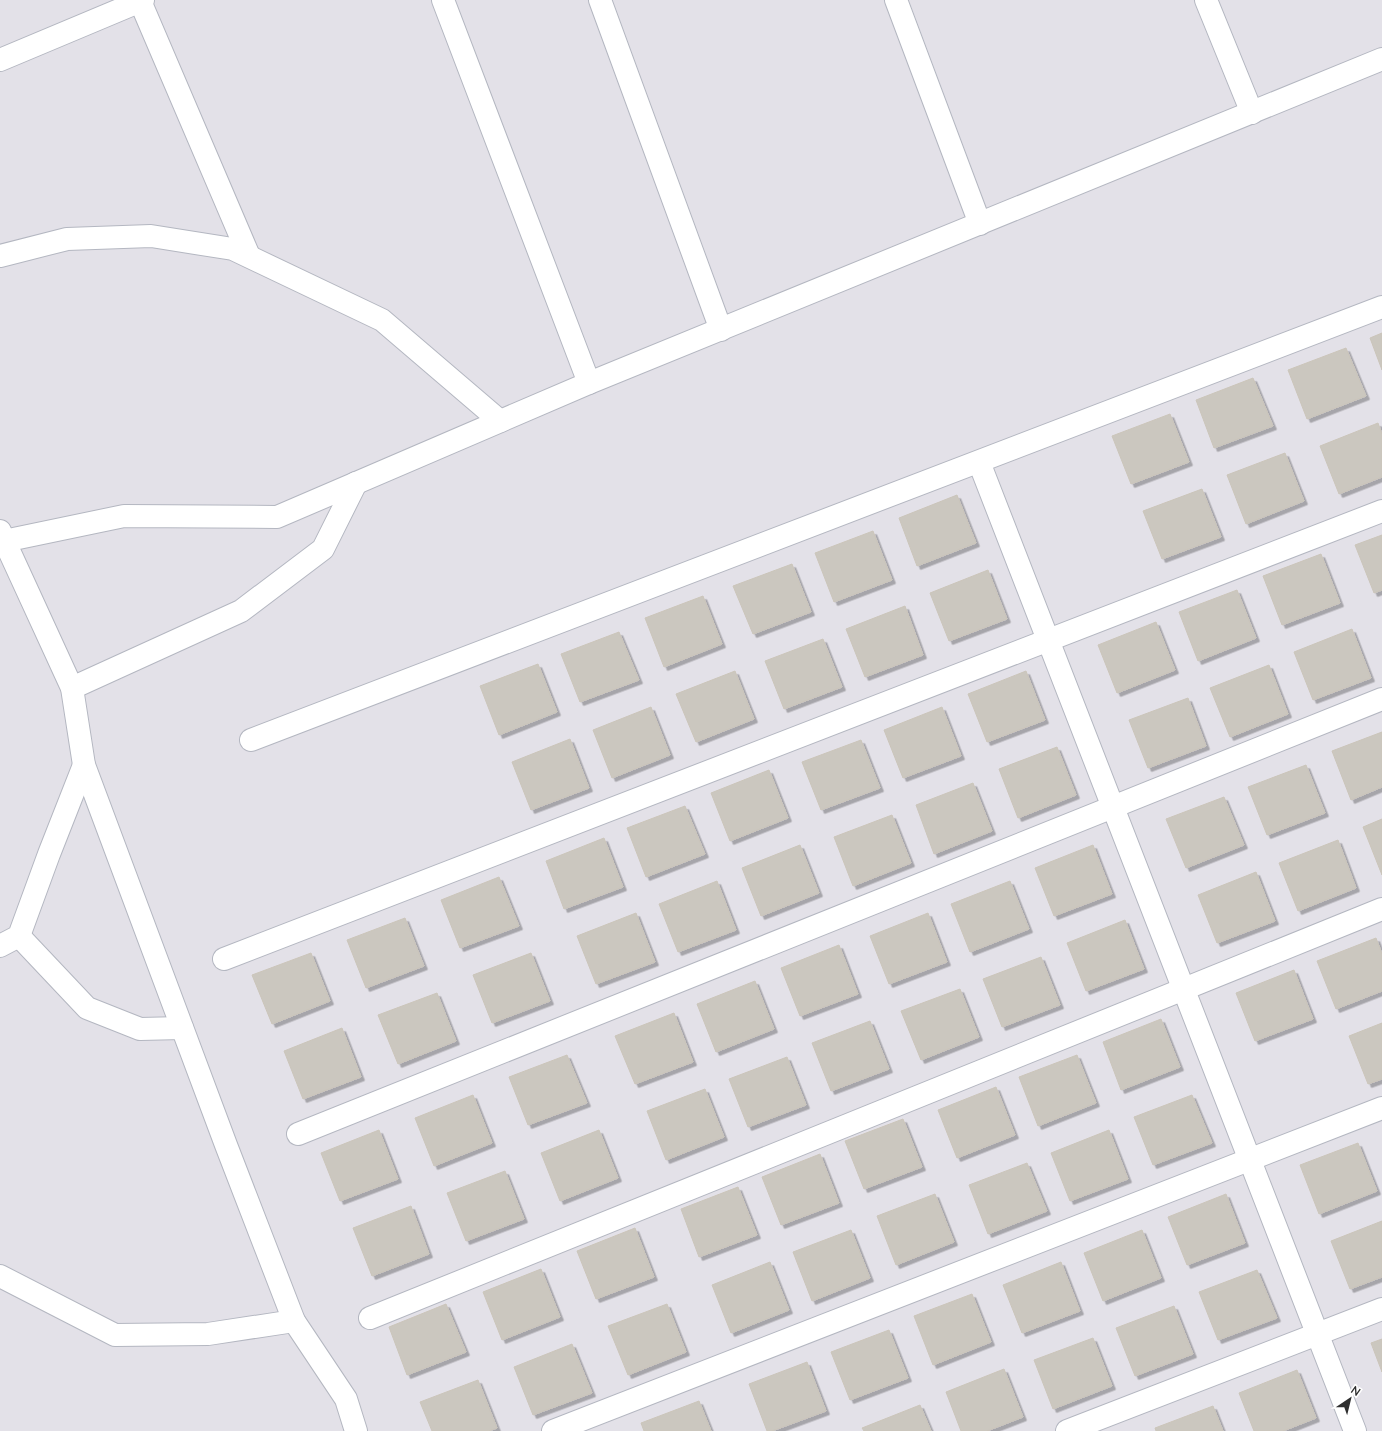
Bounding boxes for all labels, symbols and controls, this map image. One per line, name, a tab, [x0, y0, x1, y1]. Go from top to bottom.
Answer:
north arrow	[1330, 1379, 1370, 1419]
text: N	[1349, 1383, 1363, 1398]

